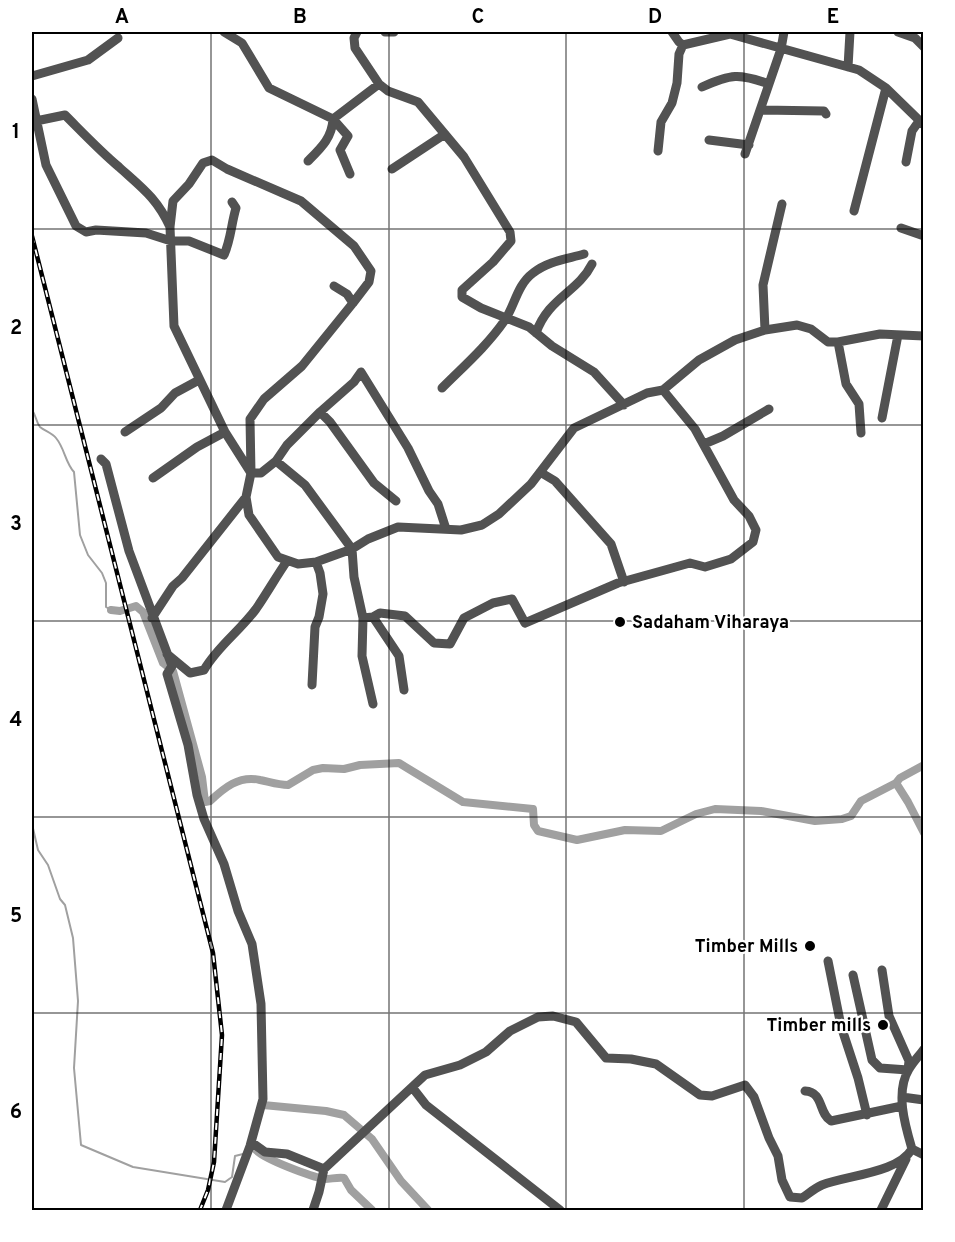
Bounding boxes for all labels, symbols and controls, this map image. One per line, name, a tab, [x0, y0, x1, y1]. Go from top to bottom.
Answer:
text: A	[115, 5, 129, 31]
text: B	[293, 5, 307, 31]
text: C	[472, 5, 484, 31]
text: D	[648, 5, 662, 31]
text: E	[827, 5, 839, 31]
text: 1	[12, 120, 20, 146]
text: 2	[10, 316, 22, 342]
text: 3	[10, 512, 22, 538]
place label: Sadaham Viharaya	[632, 612, 789, 635]
marker: Sadaham Viharaya	[613, 615, 627, 629]
text: 4	[10, 708, 22, 734]
text: 5	[10, 904, 22, 930]
place label: Timber Mills	[695, 936, 798, 959]
marker: Timber Mills	[803, 939, 817, 953]
place label: Timber mills	[767, 1015, 871, 1038]
marker: Timber mills	[876, 1018, 890, 1032]
text: 6	[10, 1100, 22, 1126]

